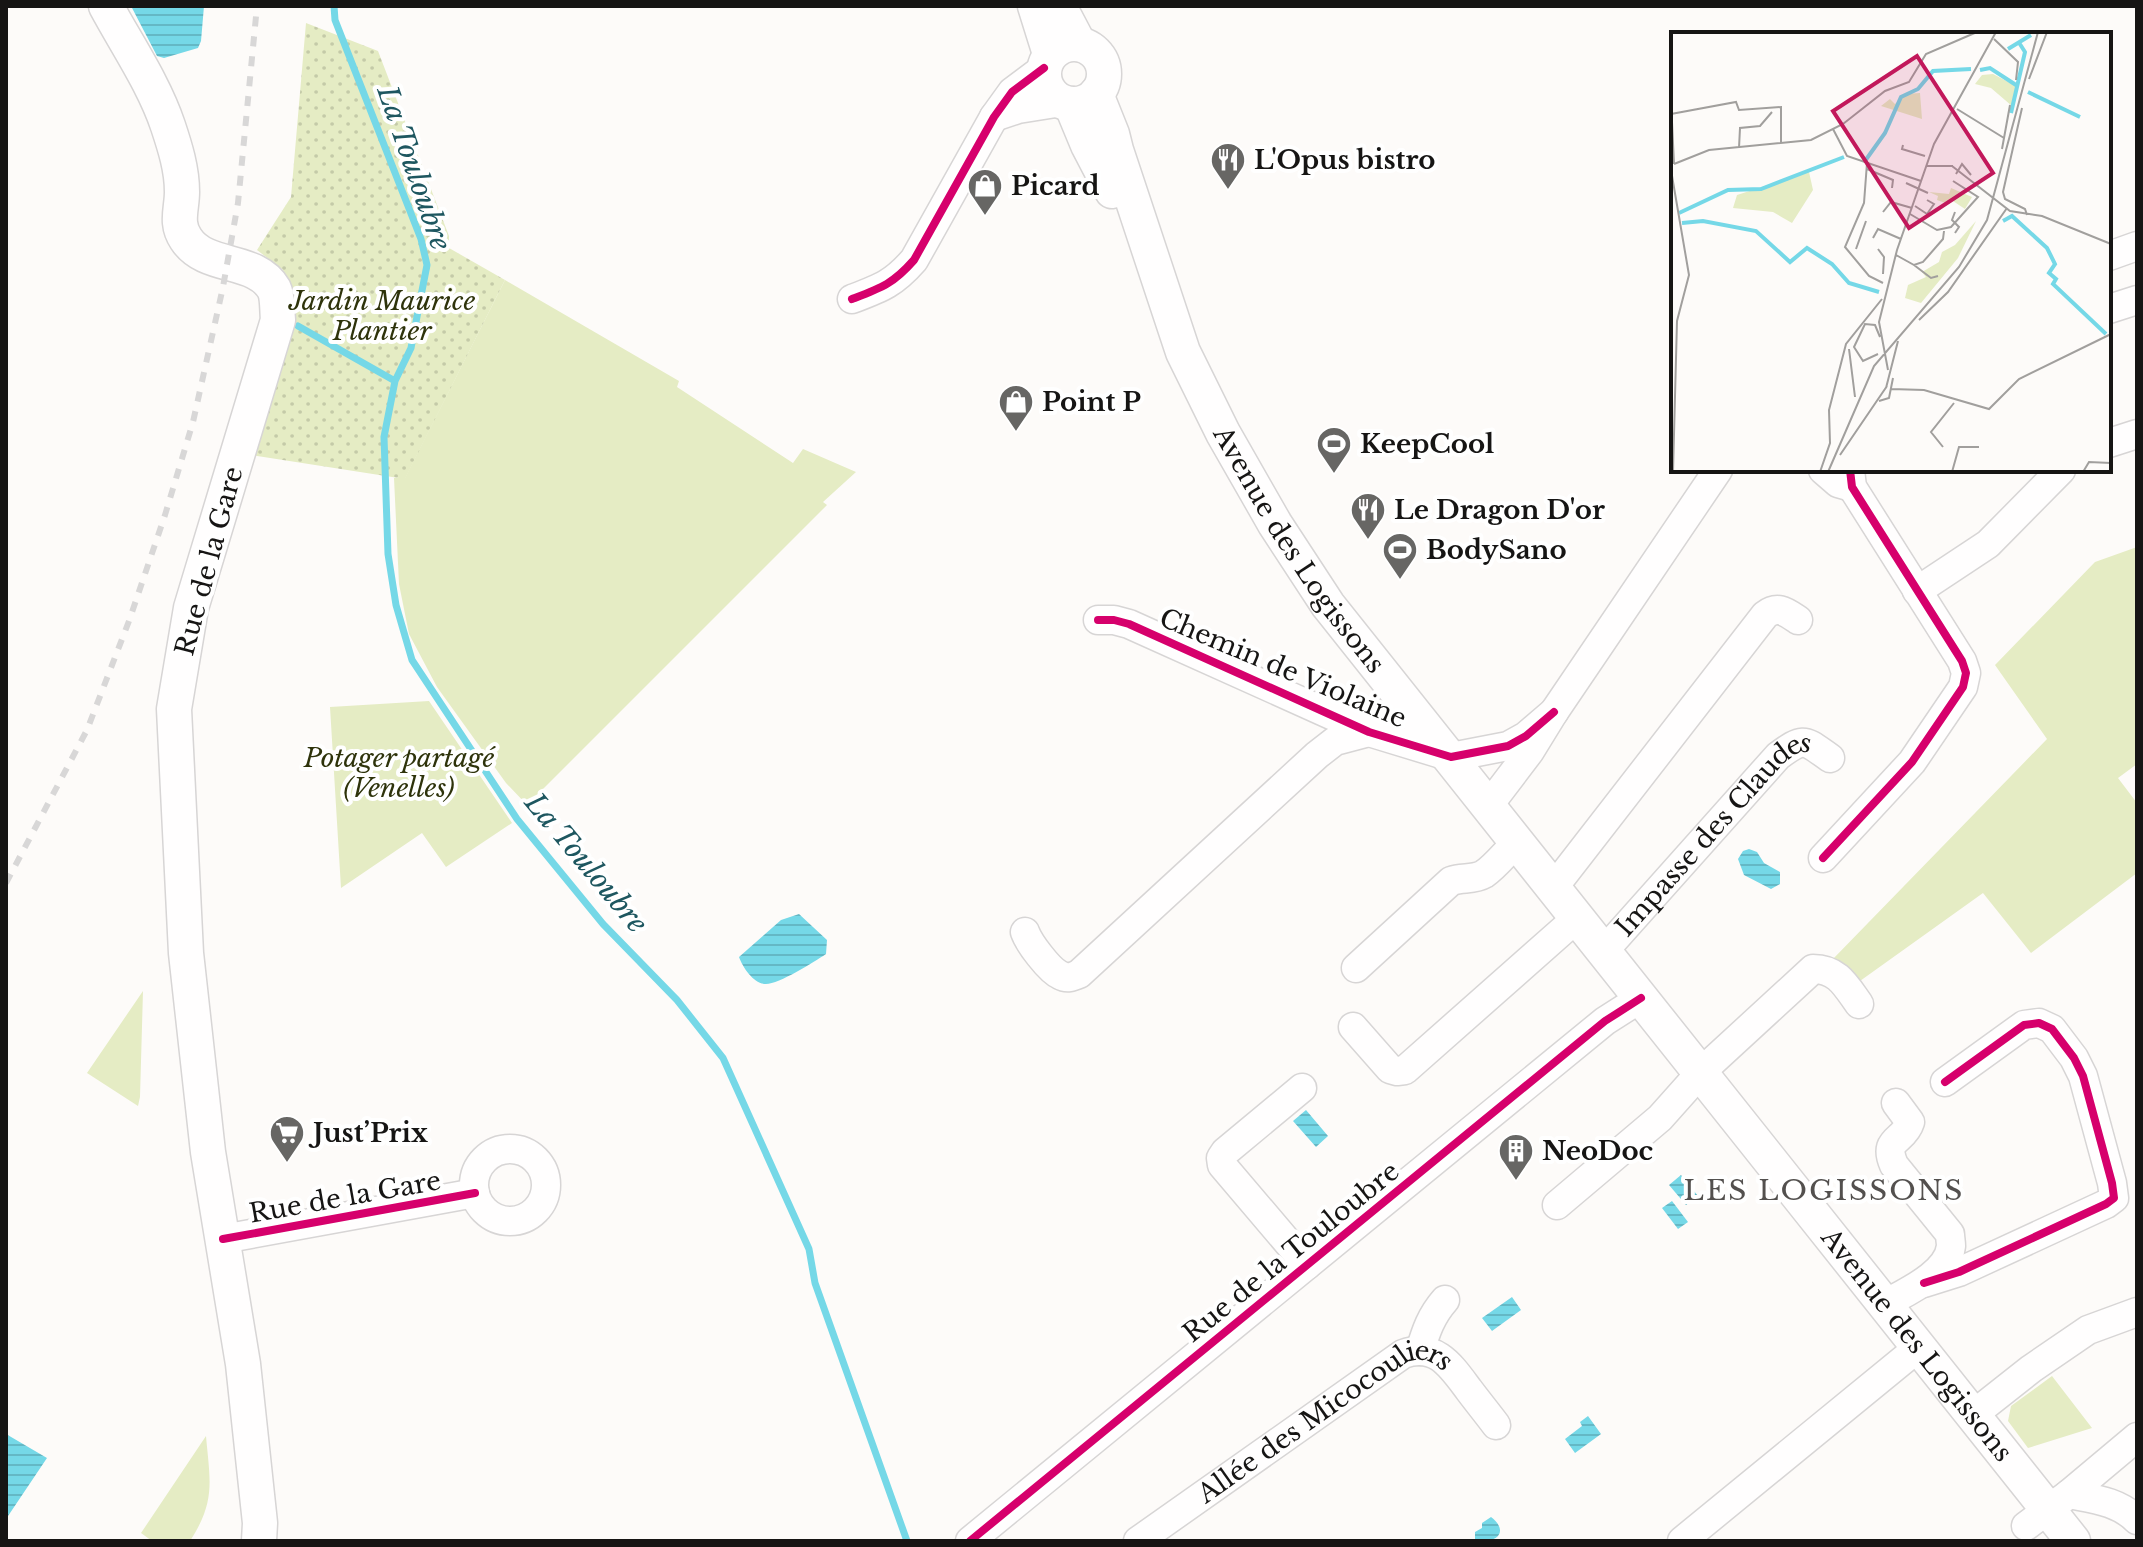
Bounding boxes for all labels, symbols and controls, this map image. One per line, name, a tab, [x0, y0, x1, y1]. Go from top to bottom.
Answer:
inset map	[1671, 32, 2111, 472]
water label: La Touloubre	[369, 80, 459, 255]
restaurant icon: L'Opus bistro	[1209, 141, 1247, 191]
place label: L'Opus bistro	[1254, 144, 1435, 176]
shop icon: Picard	[966, 167, 1004, 217]
place label: Picard	[1011, 170, 1099, 202]
park label: Jardin Maurice Plantier	[288, 285, 475, 347]
shop icon: Point P	[997, 383, 1035, 433]
place label: Point P	[1042, 386, 1141, 418]
street label: Avenue des Logissons	[1206, 420, 1392, 679]
sports icon: KeepCool	[1315, 425, 1353, 475]
place label: KeepCool	[1360, 428, 1494, 460]
street label: Rue de la Gare	[168, 463, 250, 659]
restaurant icon: Le Dragon D'or	[1349, 491, 1387, 541]
place label: Le Dragon D'or	[1394, 494, 1605, 526]
sports icon: BodySano	[1381, 531, 1419, 581]
place label: BodySano	[1426, 534, 1567, 566]
street label: Chemin de Violaine	[1155, 601, 1411, 735]
street label: Impasse des Claudes	[1609, 726, 1815, 943]
park label: Potager partagé (Venelles)	[303, 742, 496, 804]
water label: La Touloubre	[517, 785, 655, 940]
supermarket icon: Just’Prix	[268, 1114, 306, 1164]
place label: Just’Prix	[308, 1117, 428, 1149]
building icon: NeoDoc	[1497, 1132, 1535, 1182]
place label: NeoDoc	[1542, 1135, 1653, 1167]
street label: Rue de la Touloubre	[1177, 1155, 1405, 1349]
street label: Rue de la Gare	[247, 1164, 443, 1230]
district label: LES LOGISSONS	[1684, 1173, 1964, 1208]
street label: Avenue des Logissons	[1814, 1221, 2019, 1468]
street label: Allée des Micocouliers	[1190, 1334, 1460, 1511]

